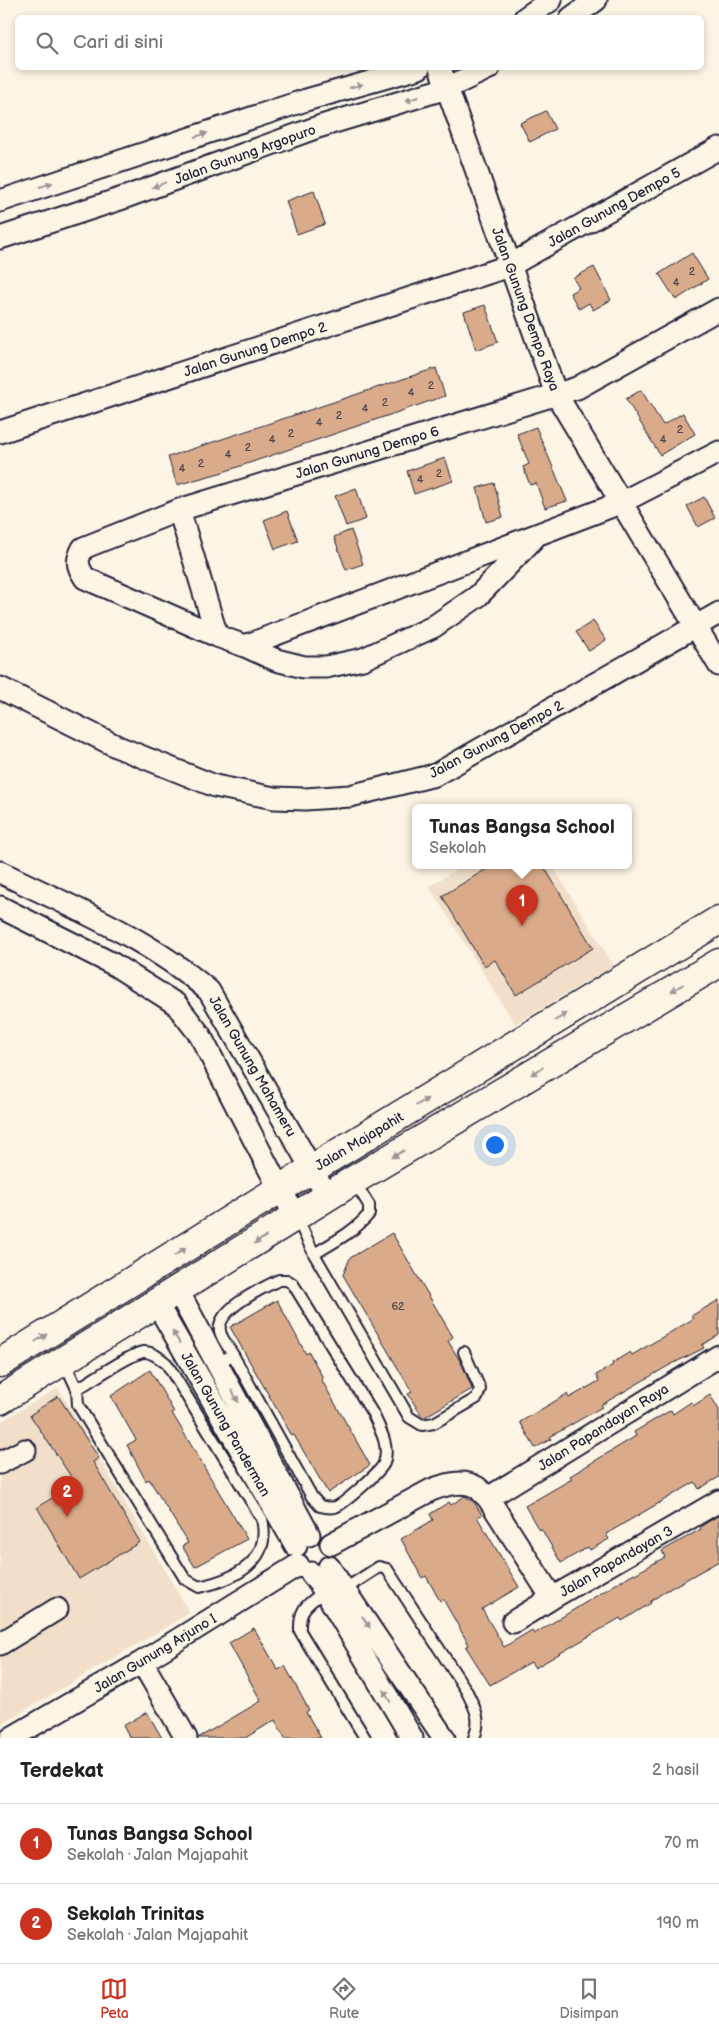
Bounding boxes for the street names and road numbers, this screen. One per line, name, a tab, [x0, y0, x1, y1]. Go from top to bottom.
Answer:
street label: Jalan Gunung Argopuro	[172, 121, 318, 188]
street label: Jalan Gunung Dempo 5	[545, 164, 684, 251]
street label: Jalan Gunung Dempo Raya	[488, 225, 563, 393]
street label: Jalan Gunung Dempo 2	[182, 318, 329, 381]
street label: Jalan Gunung Dempo 6	[293, 422, 442, 482]
street label: Jalan Gunung Dempo 2	[426, 697, 567, 782]
street label: Jalan Gunung Mahameru	[205, 993, 300, 1140]
street label: Jalan Majapahit	[312, 1108, 407, 1175]
street label: Jalan Gunung Panderman	[177, 1349, 274, 1500]
street label: Jalan Papandayan Raya	[535, 1380, 672, 1475]
street label: Jalan Papandayan 3	[557, 1522, 676, 1601]
street label: Jalan Gunung Arjuno I	[91, 1610, 220, 1697]

